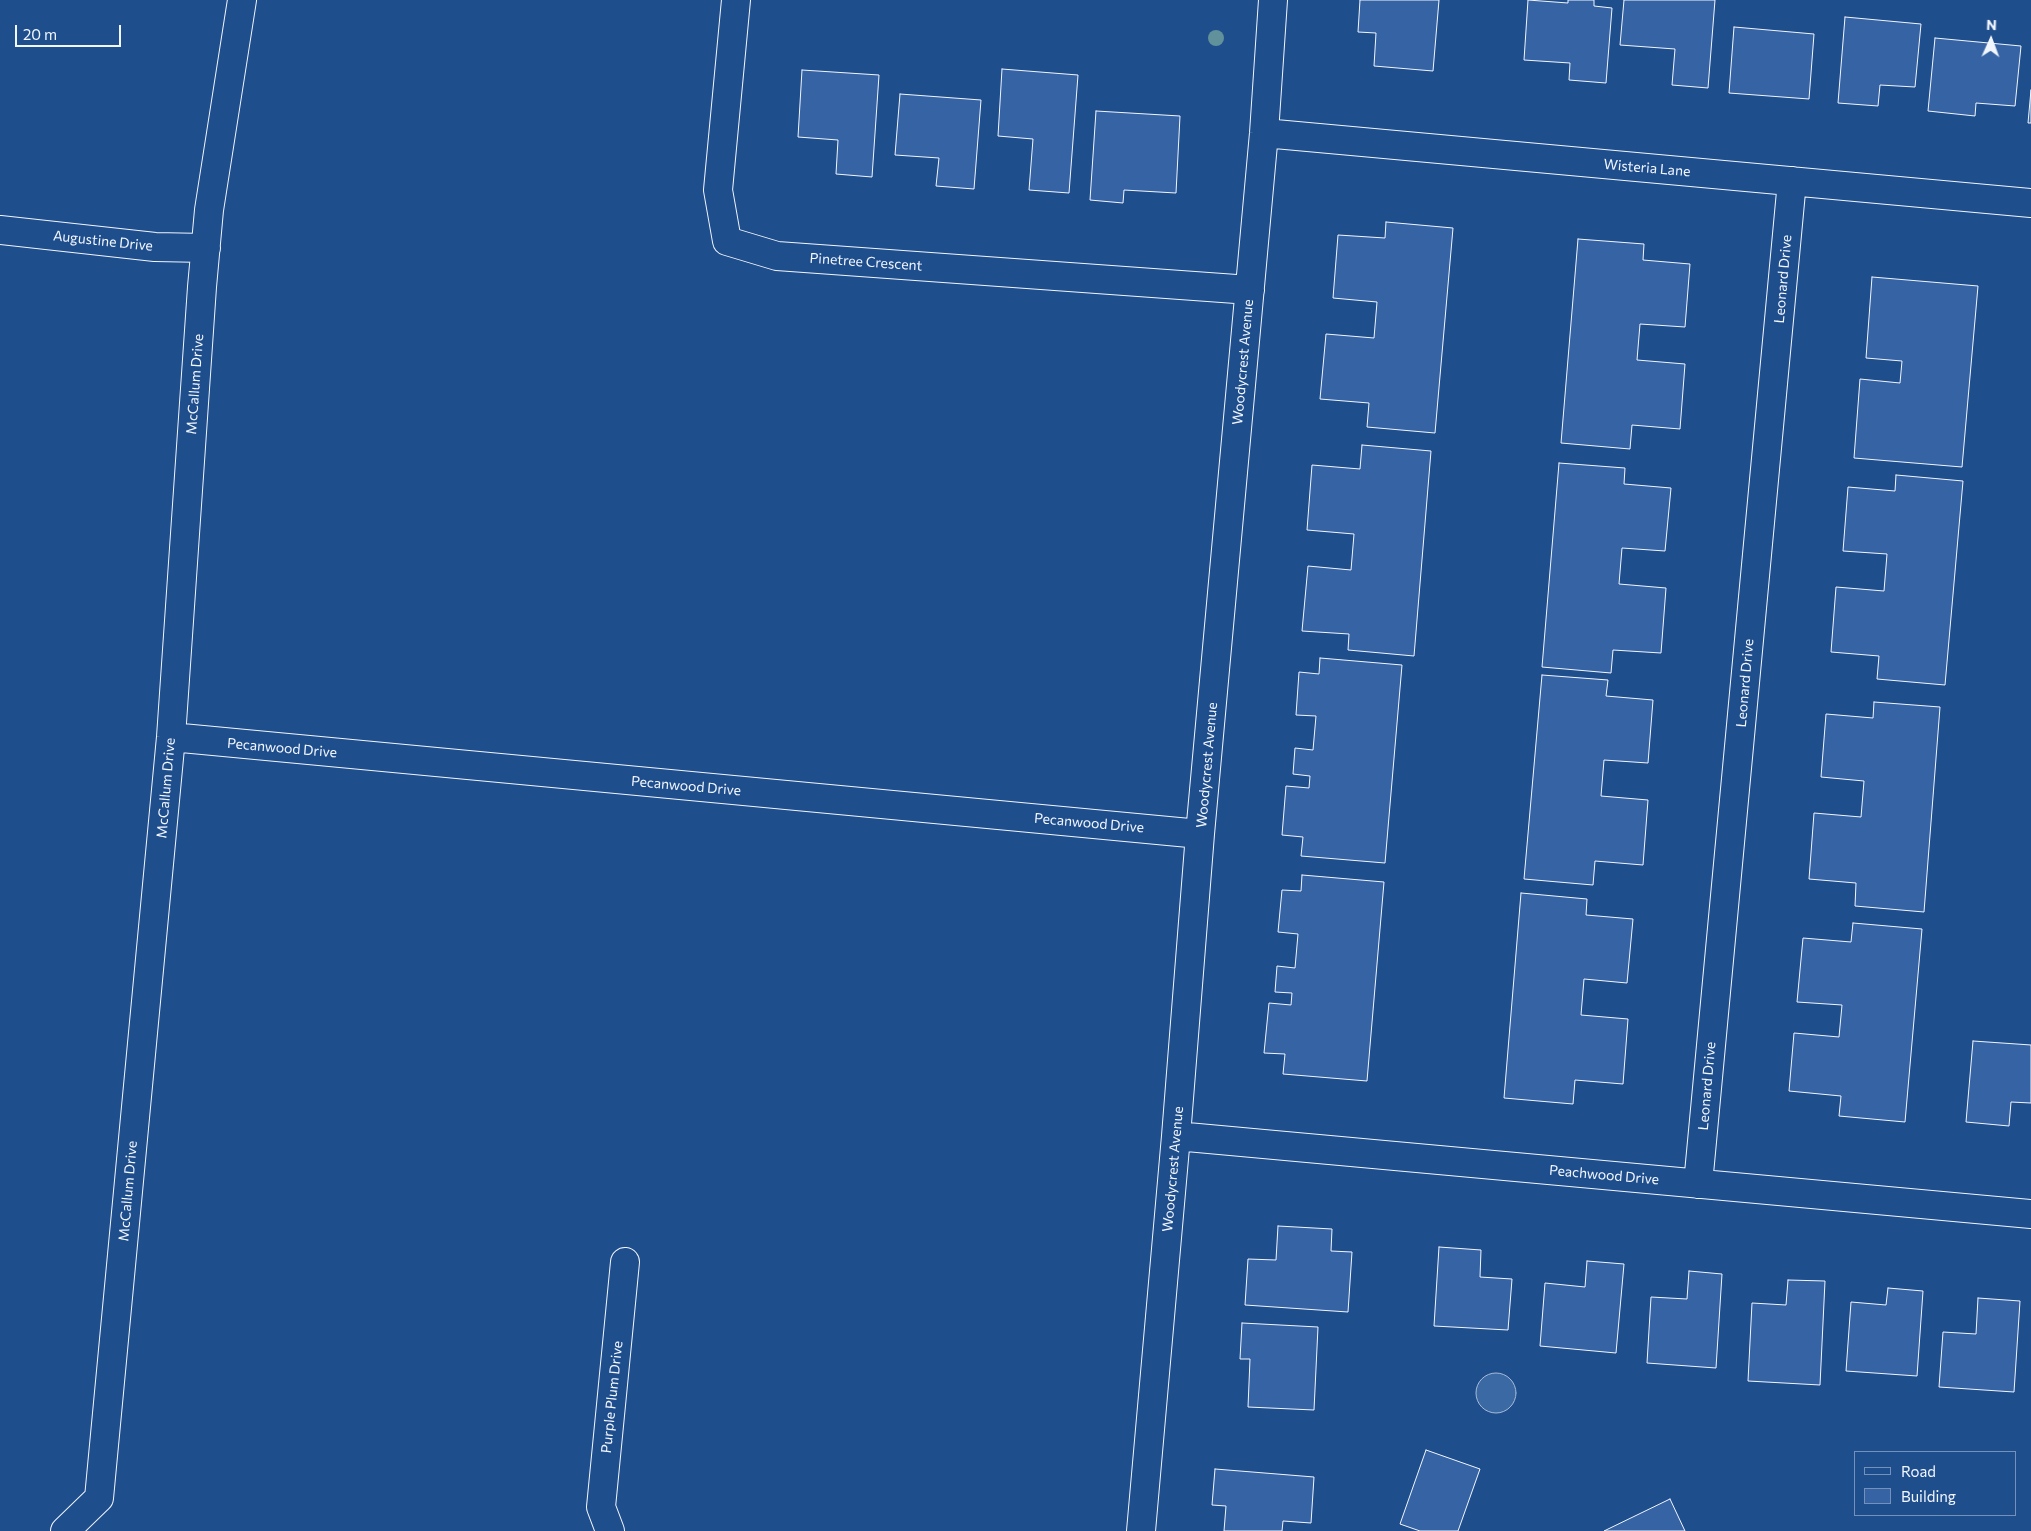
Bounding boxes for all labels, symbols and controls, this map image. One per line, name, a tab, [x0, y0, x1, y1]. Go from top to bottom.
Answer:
scale bar	[18, 15, 124, 47]
north arrow	[1966, 15, 2016, 65]
text: N	[1986, 16, 1997, 33]
text: 20 m	[23, 25, 57, 43]
street label: Wisteria Lane	[1603, 156, 1691, 180]
street label: Augustine Drive	[52, 227, 154, 255]
street label: Leonard Drive	[1771, 234, 1795, 324]
street label: Pinetree Crescent	[809, 250, 923, 274]
street label: Woodycrest Avenue	[1229, 298, 1257, 426]
street label: McCallum Drive	[183, 333, 207, 435]
street label: Leonard Drive	[1733, 638, 1757, 728]
street label: Woodycrest Avenue	[1193, 701, 1221, 829]
street label: Pecanwood Drive	[226, 735, 338, 761]
street label: McCallum Drive	[153, 737, 179, 839]
street label: Pecanwood Drive	[630, 773, 742, 799]
street label: Pecanwood Drive	[1033, 810, 1145, 836]
street label: Leonard Drive	[1695, 1041, 1719, 1131]
street label: Woodycrest Avenue	[1159, 1105, 1187, 1233]
street label: McCallum Drive	[115, 1140, 141, 1242]
street label: Peachwood Drive	[1548, 1162, 1660, 1188]
street label: Purple Plum Drive	[598, 1340, 626, 1454]
legend	[1854, 1451, 2016, 1516]
text: Road	[1901, 1462, 1936, 1480]
text: Building	[1901, 1487, 1956, 1505]

